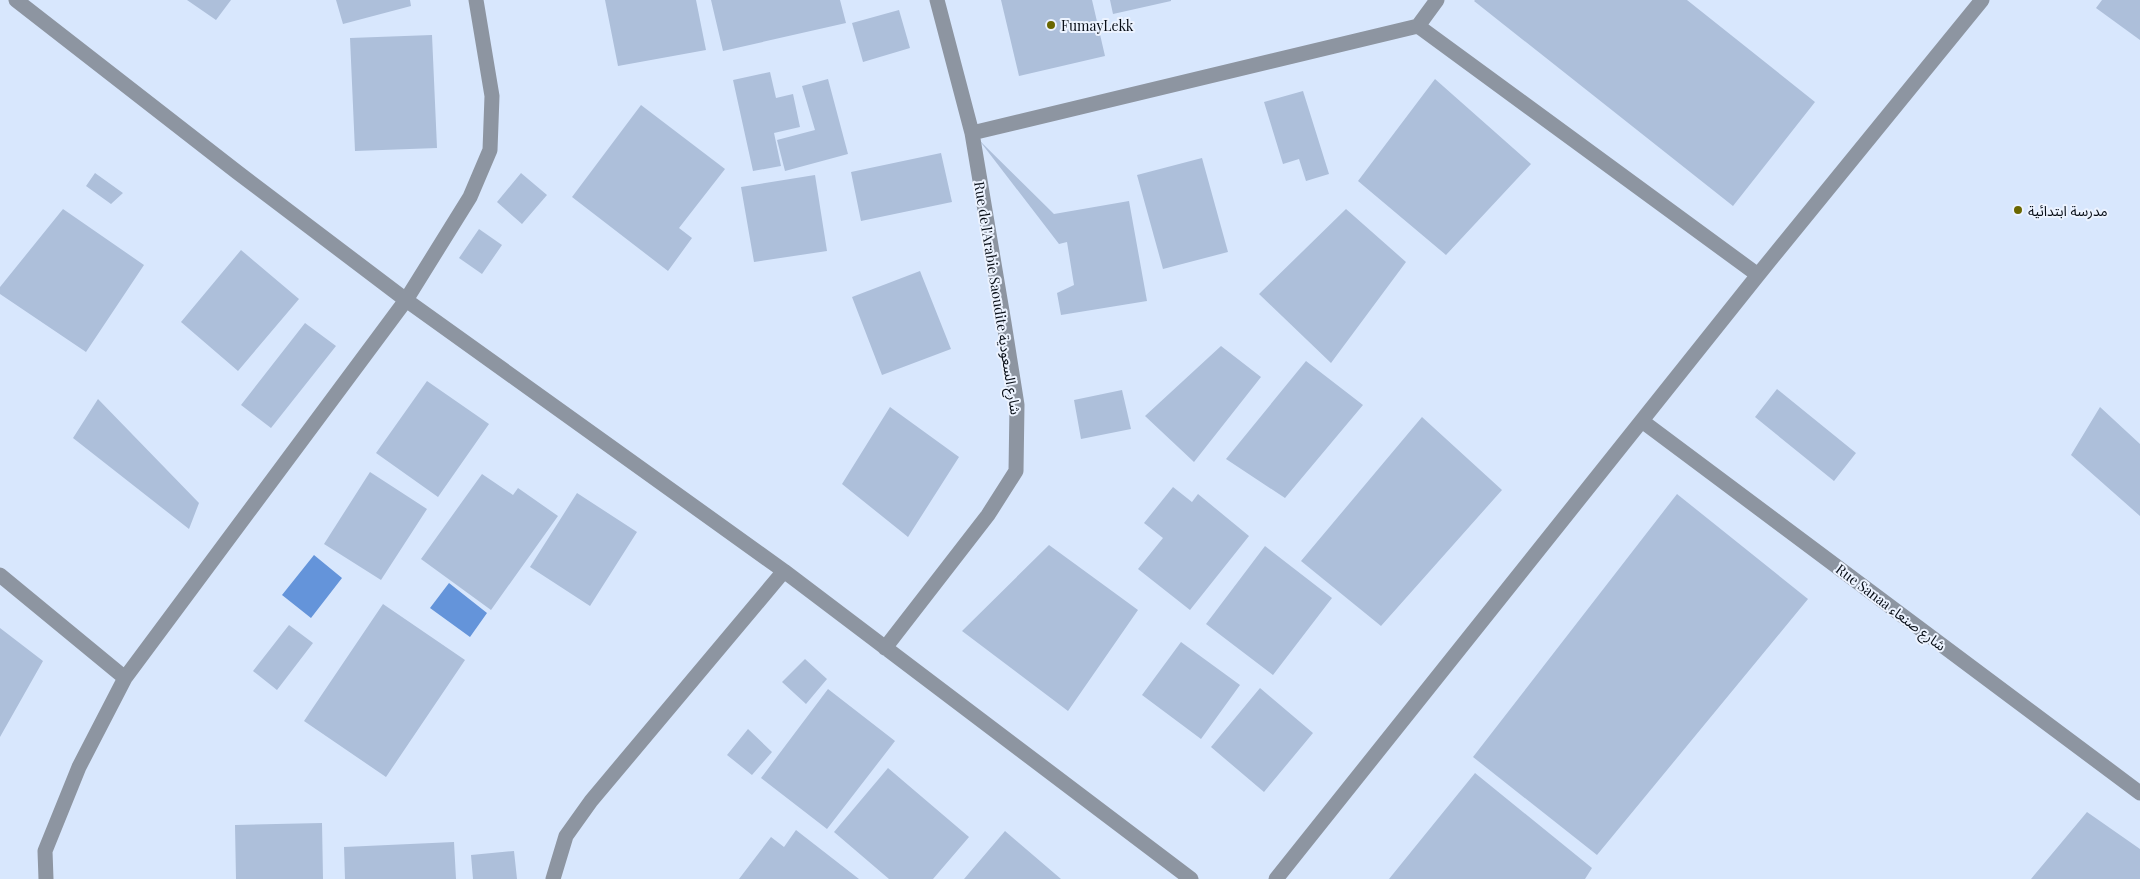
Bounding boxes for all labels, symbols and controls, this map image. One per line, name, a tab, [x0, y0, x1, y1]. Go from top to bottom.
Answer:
place label: FumayLekk	[1061, 16, 1134, 35]
marker: FumayLekk	[1045, 19, 1057, 31]
street label: Rue de l'Arabie Saoudite شارع السعودية	[968, 180, 1026, 416]
place label: مدرسة ابتدائية	[2028, 201, 2108, 220]
marker: مدرسة ابتدائية	[2012, 204, 2024, 216]
street label: Rue Sanaa شارع صنعاء	[1831, 559, 1950, 656]

